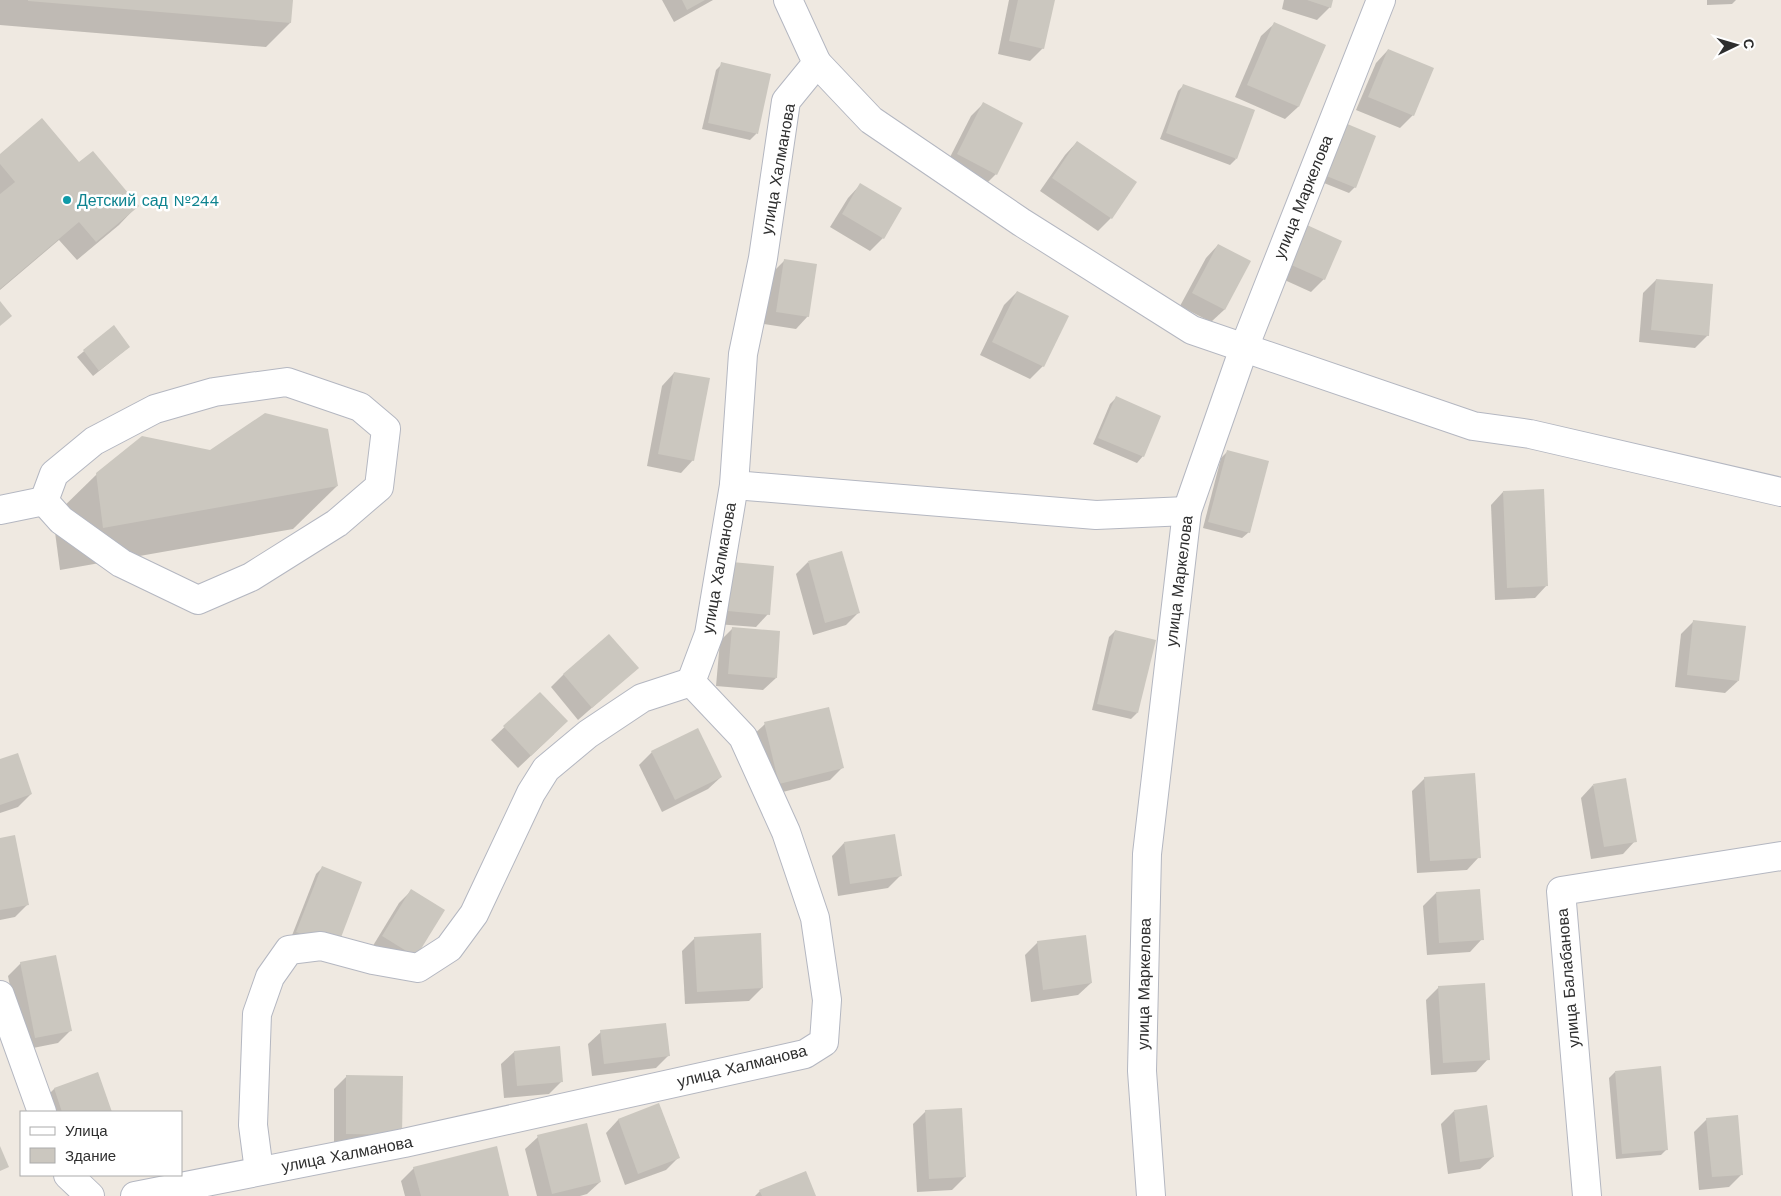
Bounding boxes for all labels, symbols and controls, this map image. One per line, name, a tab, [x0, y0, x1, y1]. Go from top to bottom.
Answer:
north arrow	[1711, 20, 1761, 70]
text: С	[1741, 38, 1757, 50]
street label: улица Халманова	[757, 102, 799, 236]
street label: улица Маркелова	[1269, 132, 1337, 262]
place label: Детский сад №244	[77, 191, 220, 210]
marker: Детский сад №244	[61, 194, 73, 206]
street label: улица Халманова	[698, 501, 740, 635]
street label: улица Маркелова	[1162, 514, 1196, 648]
street label: улица Балабанова	[1552, 907, 1584, 1048]
street label: улица Маркелова	[1133, 918, 1155, 1050]
street label: улица Халманова	[675, 1041, 809, 1091]
legend	[20, 1111, 182, 1176]
text: Улица	[65, 1122, 108, 1140]
street label: улица Халманова	[280, 1132, 414, 1176]
text: Здание	[65, 1147, 116, 1165]

